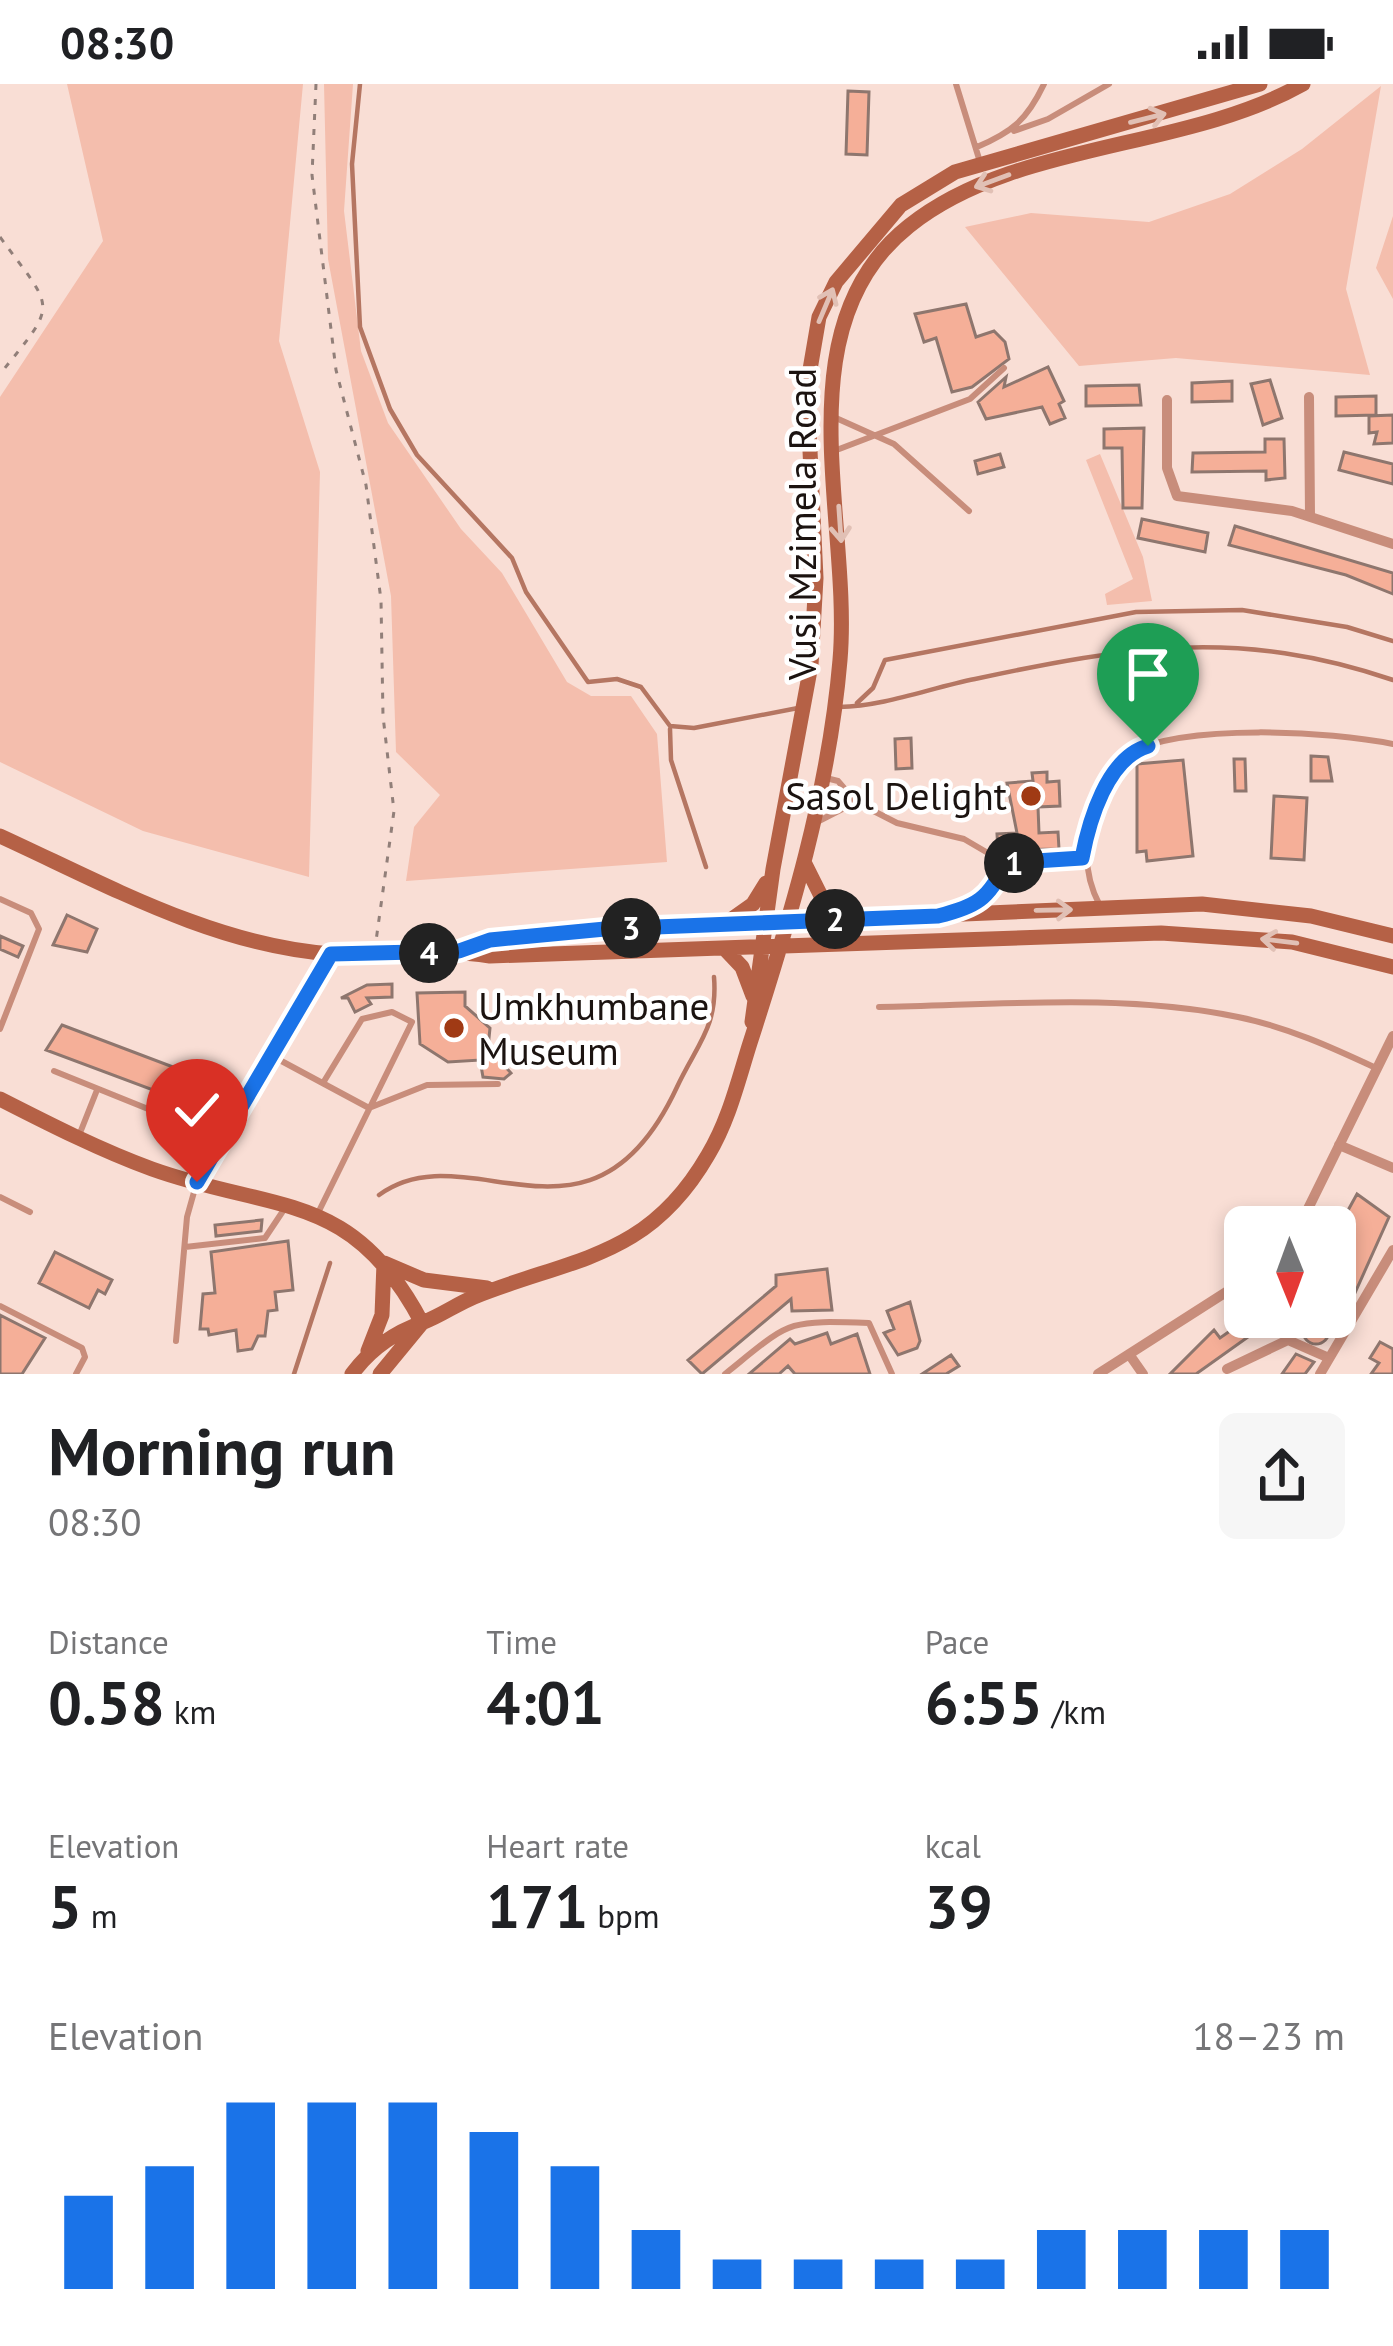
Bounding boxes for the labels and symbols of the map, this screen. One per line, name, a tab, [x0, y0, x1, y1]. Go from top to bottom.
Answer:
one-way arrow	[1128, 106, 1166, 128]
one-way arrow	[975, 172, 1012, 193]
one-way arrow	[817, 288, 839, 324]
street label: Vusi Mzimela Road	[776, 368, 827, 681]
one-way arrow	[828, 504, 851, 543]
pin	[1097, 623, 1199, 746]
place label: Sasol Delight	[785, 770, 1007, 821]
marker: Sasol Delight	[1018, 783, 1044, 809]
pin: 1	[984, 833, 1044, 893]
pin: 2	[805, 889, 865, 949]
pin: 3	[601, 898, 661, 958]
one-way arrow	[1034, 899, 1073, 922]
pin: 4	[399, 923, 459, 983]
one-way arrow	[1260, 930, 1299, 952]
place label: Umkhumbane Museum	[478, 980, 709, 1076]
marker: Umkhumbane Museum	[441, 1015, 467, 1041]
pin	[146, 1059, 248, 1182]
north arrow	[1224, 1206, 1356, 1338]

